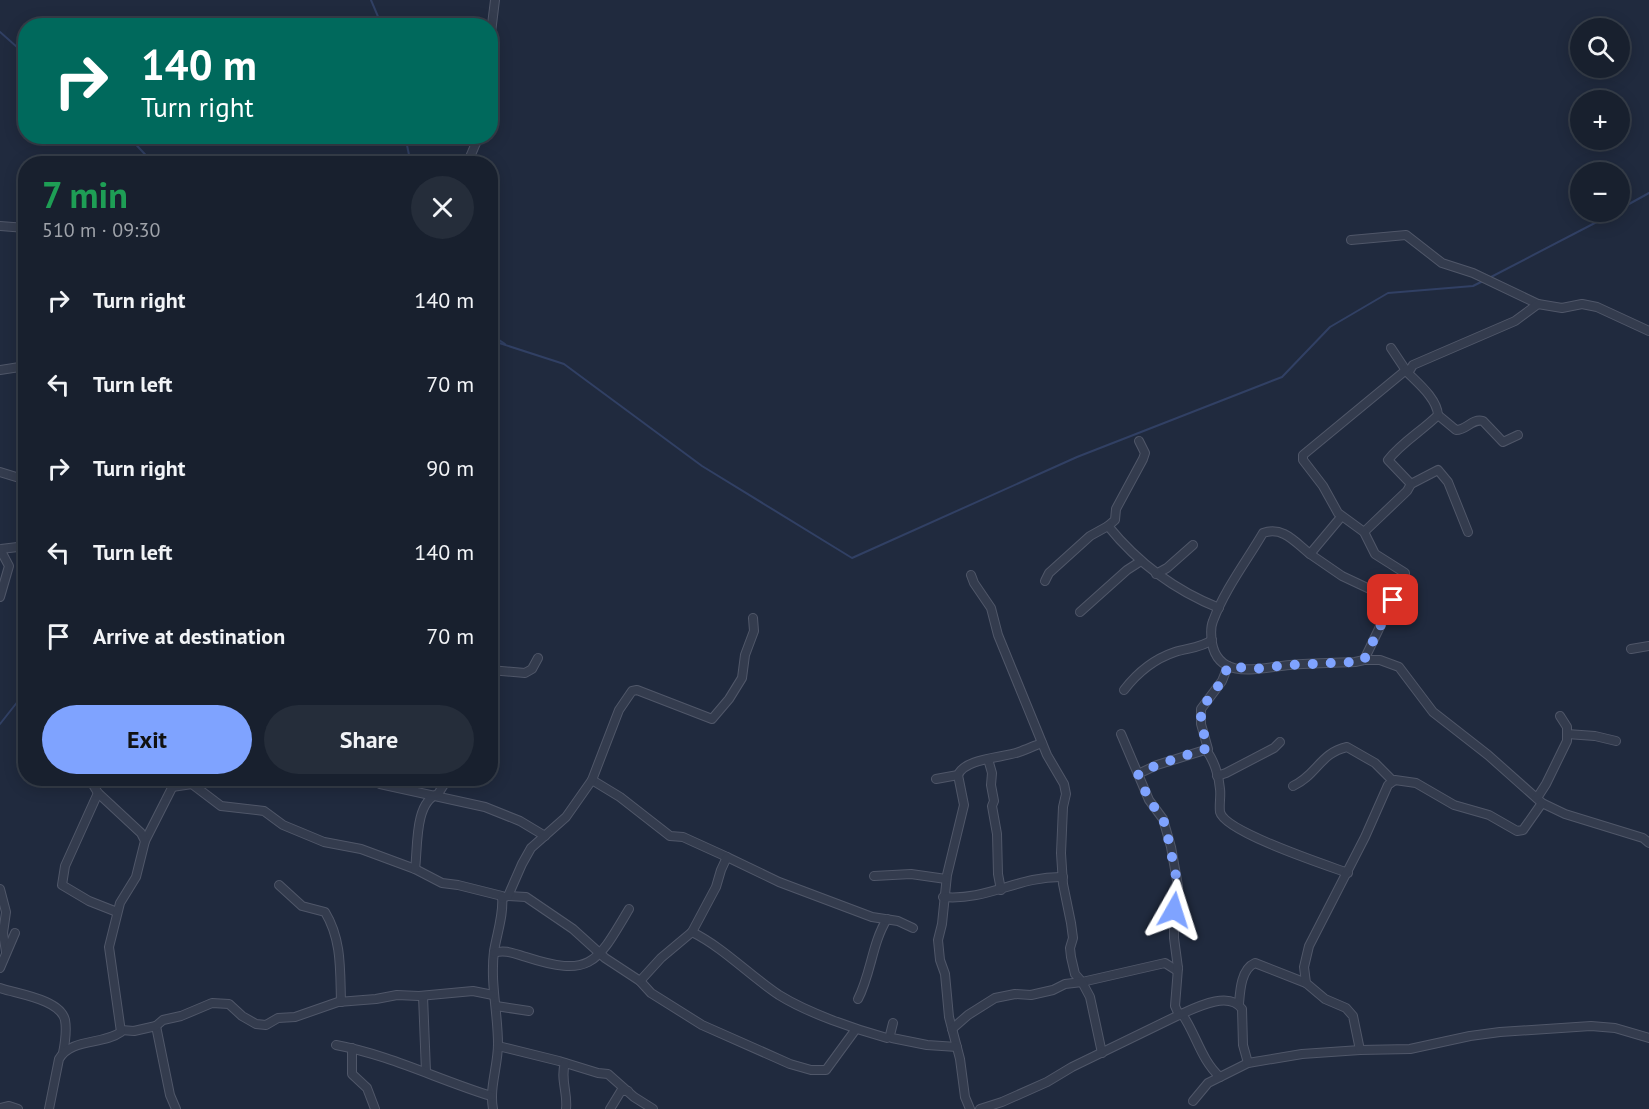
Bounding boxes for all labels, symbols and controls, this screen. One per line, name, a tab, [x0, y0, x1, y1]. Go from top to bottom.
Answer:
map controls	[1570, 18, 1630, 222]
button: search	[1570, 18, 1630, 78]
text: 140 m	[141, 37, 257, 92]
icon: right	[42, 42, 120, 120]
text: Turn right	[141, 90, 254, 124]
button: +	[1570, 90, 1630, 150]
button: −	[1570, 162, 1630, 222]
text: 7 min	[42, 171, 128, 218]
button: close	[411, 176, 474, 239]
text: 510 m · 09:30	[42, 217, 160, 243]
icon: right	[42, 284, 75, 317]
text: Turn right	[93, 286, 185, 314]
text: 140 m	[414, 286, 474, 314]
icon: left	[42, 368, 75, 401]
text: Turn left	[93, 370, 173, 398]
text: 70 m	[426, 370, 474, 398]
icon: right	[42, 452, 75, 485]
text: Turn right	[93, 454, 185, 482]
text: 90 m	[426, 454, 474, 482]
icon: left	[42, 536, 75, 569]
text: Turn left	[93, 538, 173, 566]
text: 140 m	[414, 538, 474, 566]
pin	[1367, 574, 1418, 625]
icon: arrive	[1376, 583, 1409, 616]
icon: arrive	[42, 620, 75, 653]
text: Arrive at destination	[93, 622, 285, 650]
text: 70 m	[426, 622, 474, 650]
button: Exit	[42, 705, 252, 774]
button: Share	[264, 705, 474, 774]
position arrow	[1142, 878, 1206, 942]

